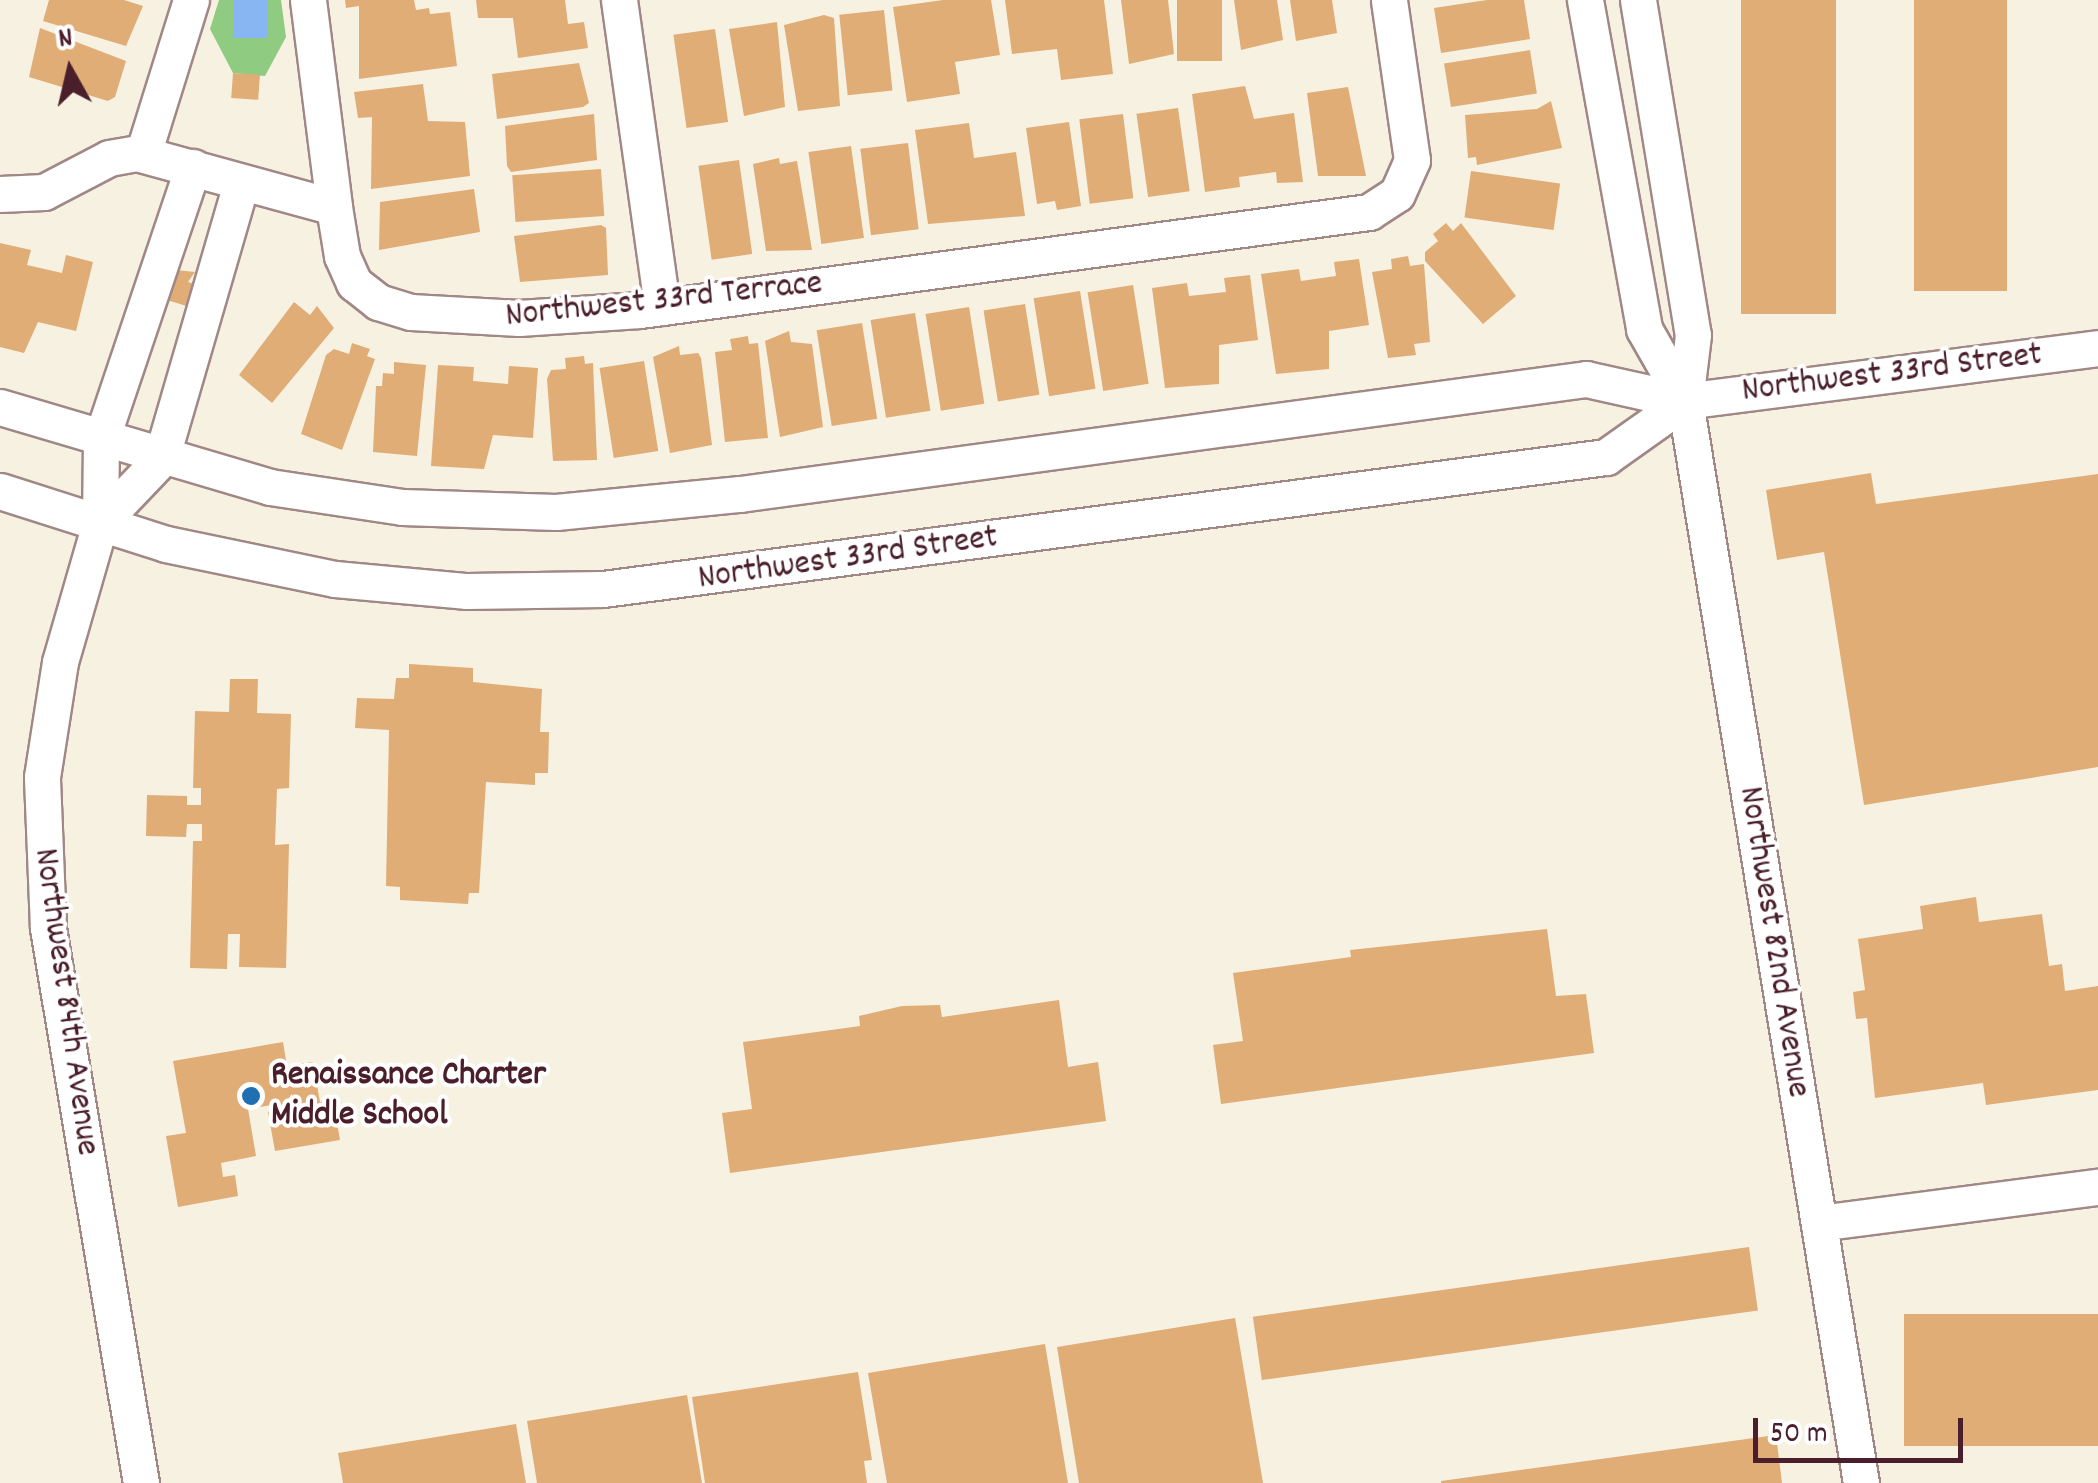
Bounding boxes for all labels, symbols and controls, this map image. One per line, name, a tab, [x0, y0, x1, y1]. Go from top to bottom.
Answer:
north arrow	[20, 20, 120, 120]
text: N	[56, 20, 75, 61]
street label: Northwest 33rd Terrace	[504, 263, 824, 339]
street label: Northwest 33rd Street	[1740, 335, 2044, 413]
street label: Northwest 33rd Street	[696, 517, 1000, 601]
street label: Northwest 82nd Avenue	[1728, 784, 1818, 1100]
street label: Northwest 84th Avenue	[23, 846, 107, 1158]
place label: Renaissance Charter Middle School	[271, 1055, 546, 1137]
marker: Renaissance Charter Middle School	[240, 1085, 262, 1107]
scale bar	[1758, 1398, 1968, 1460]
text: 50 m	[1770, 1414, 1828, 1457]

